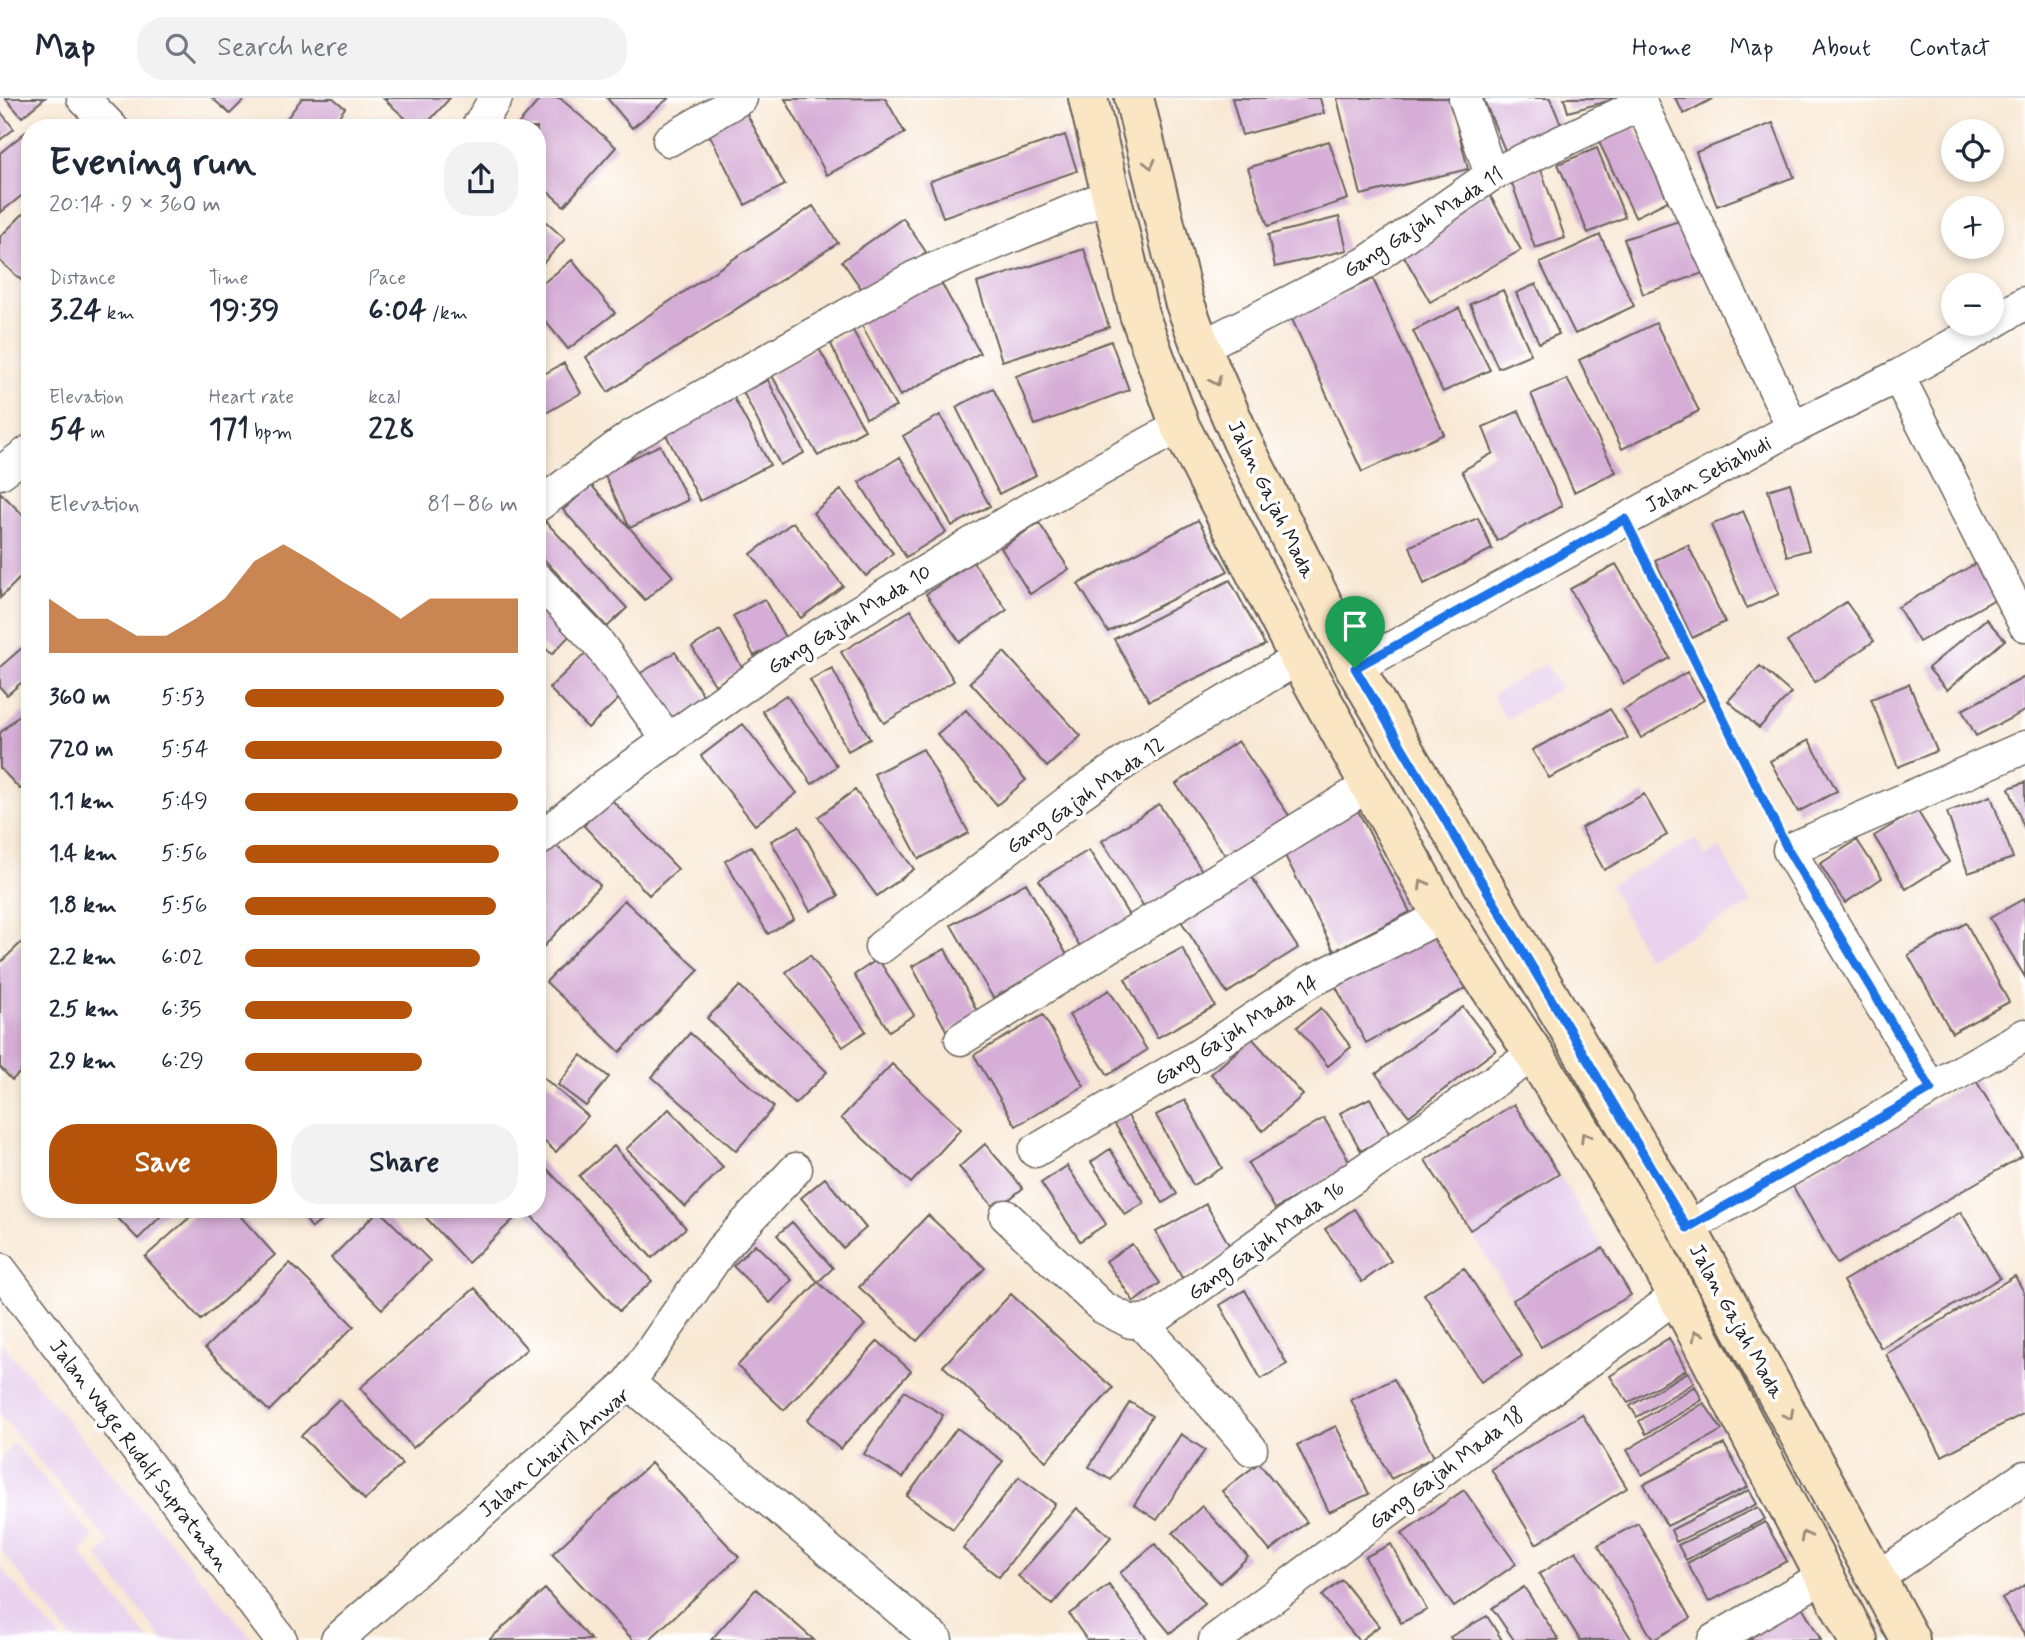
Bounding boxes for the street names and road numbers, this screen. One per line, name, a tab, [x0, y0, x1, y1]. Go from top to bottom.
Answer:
street label: Gang Gajah Mada 11	[1338, 161, 1509, 286]
street label: Jalan Gajah Mada	[1221, 416, 1322, 584]
street label: Jalan Setiabudi	[1640, 430, 1777, 520]
street label: Gang Gajah Mada 10	[762, 558, 937, 682]
street label: Gang Gajah Mada 12	[1001, 731, 1171, 862]
street label: Gang Gajah Mada 14	[1149, 969, 1325, 1094]
street label: Gang Gajah Mada 16	[1182, 1174, 1351, 1308]
street label: Jalan Gajah Mada	[1682, 1239, 1790, 1404]
street label: Jalan Wage Rudolf Supratman	[41, 1334, 236, 1579]
street label: Jalan Chairil Anwar	[473, 1381, 636, 1524]
street label: Gang Gajah Mada 18	[1363, 1401, 1531, 1537]

